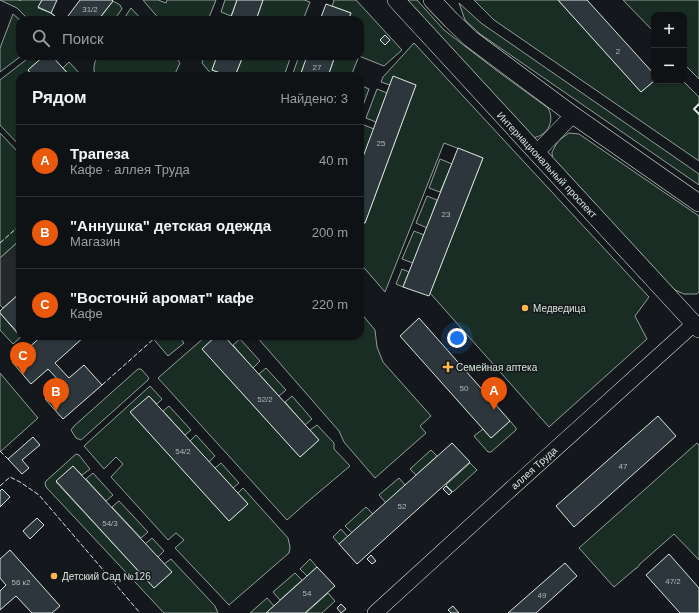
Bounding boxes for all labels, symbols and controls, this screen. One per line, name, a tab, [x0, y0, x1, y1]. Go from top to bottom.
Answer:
house number: 31/2	[82, 5, 98, 14]
map controls	[651, 12, 687, 84]
button: +	[651, 12, 687, 48]
search box	[16, 16, 364, 60]
icon: search	[30, 27, 52, 49]
text: Поиск	[62, 30, 104, 47]
house number: 2	[616, 47, 621, 56]
button: −	[651, 48, 687, 84]
house number: 27	[313, 63, 322, 72]
text: Рядом	[32, 88, 87, 107]
text: Найдено: 3	[280, 91, 348, 106]
street label: Интернациональный проспект	[495, 110, 599, 221]
house number: 25	[377, 139, 386, 148]
text: Трапеза	[70, 145, 129, 162]
text: A	[40, 153, 50, 168]
text: 40 m	[319, 153, 348, 168]
text: Кафе · аллея Труда	[70, 162, 190, 177]
house number: 23	[442, 210, 451, 219]
text: "Аннушка" детская одежда	[70, 217, 271, 234]
text: B	[40, 225, 50, 240]
text: 200 m	[312, 225, 348, 240]
text: Магазин	[70, 234, 120, 249]
text: "Восточнй аромат" кафе	[70, 289, 254, 306]
text: C	[40, 297, 50, 312]
text: 220 m	[312, 297, 348, 312]
marker: Медведица	[520, 303, 530, 313]
place label: Медведица	[533, 303, 586, 314]
text: Кафе	[70, 306, 103, 321]
your location	[447, 328, 467, 348]
pin: C	[10, 342, 36, 375]
marker: Семейная аптека	[443, 362, 453, 372]
place label: Семейная аптека	[456, 362, 538, 373]
pin: A	[481, 377, 507, 410]
pin: B	[43, 378, 69, 411]
house number: 50	[460, 384, 469, 393]
house number: 52/2	[257, 395, 273, 404]
street label: аллея Труда	[509, 444, 560, 492]
house number: 54/2	[175, 447, 191, 456]
house number: 47	[619, 462, 628, 471]
house number: 52	[398, 502, 407, 511]
house number: 54/3	[102, 519, 118, 528]
marker: Детский Сад №126	[49, 571, 59, 581]
place label: Детский Сад №126	[62, 571, 151, 582]
house number: 47/2	[665, 577, 681, 586]
house number: 56 к2	[11, 578, 31, 587]
house number: 54	[303, 589, 312, 598]
house number: 49	[538, 591, 547, 600]

